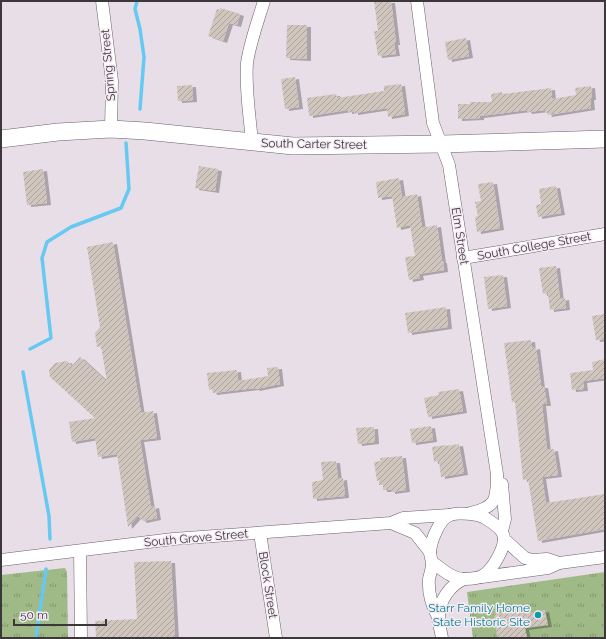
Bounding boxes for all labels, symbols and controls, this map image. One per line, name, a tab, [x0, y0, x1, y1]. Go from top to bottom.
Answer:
street label: Spring Street	[98, 28, 118, 102]
street label: South Carter Street	[261, 136, 367, 152]
street label: Elm Street	[449, 206, 471, 266]
street label: South College Street	[476, 229, 592, 263]
street label: South Grove Street	[143, 526, 249, 550]
street label: Block Street	[256, 550, 280, 620]
scale bar	[14, 601, 106, 627]
place label: Starr Family Home State Historic Site	[428, 601, 530, 629]
text: 50 m	[20, 608, 48, 622]
marker: Starr Family Home State Historic Site	[533, 610, 543, 620]

